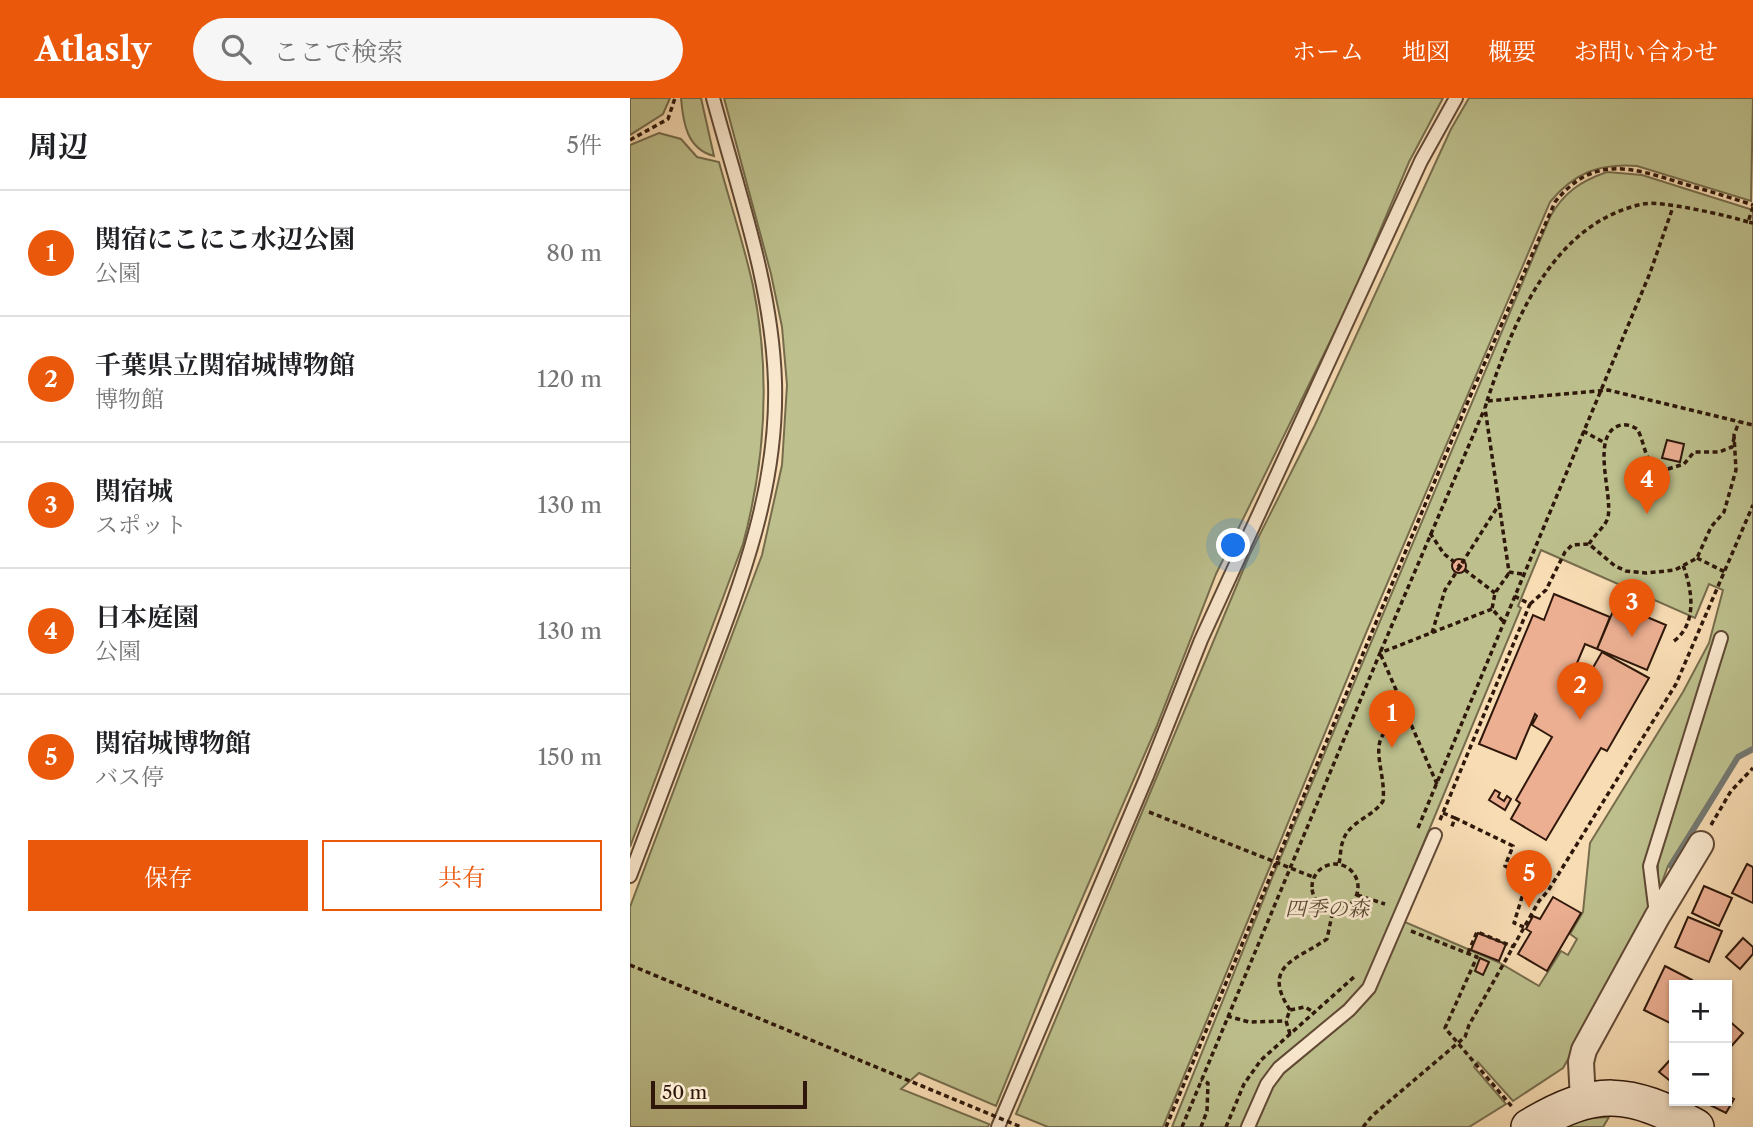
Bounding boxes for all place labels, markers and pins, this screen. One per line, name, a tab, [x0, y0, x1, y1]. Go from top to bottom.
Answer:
pin: 4	[1624, 456, 1670, 514]
pin: 3	[1609, 579, 1655, 637]
pin: 2	[1557, 662, 1603, 720]
pin: 1	[1369, 690, 1415, 748]
pin: 5	[1506, 850, 1552, 908]

